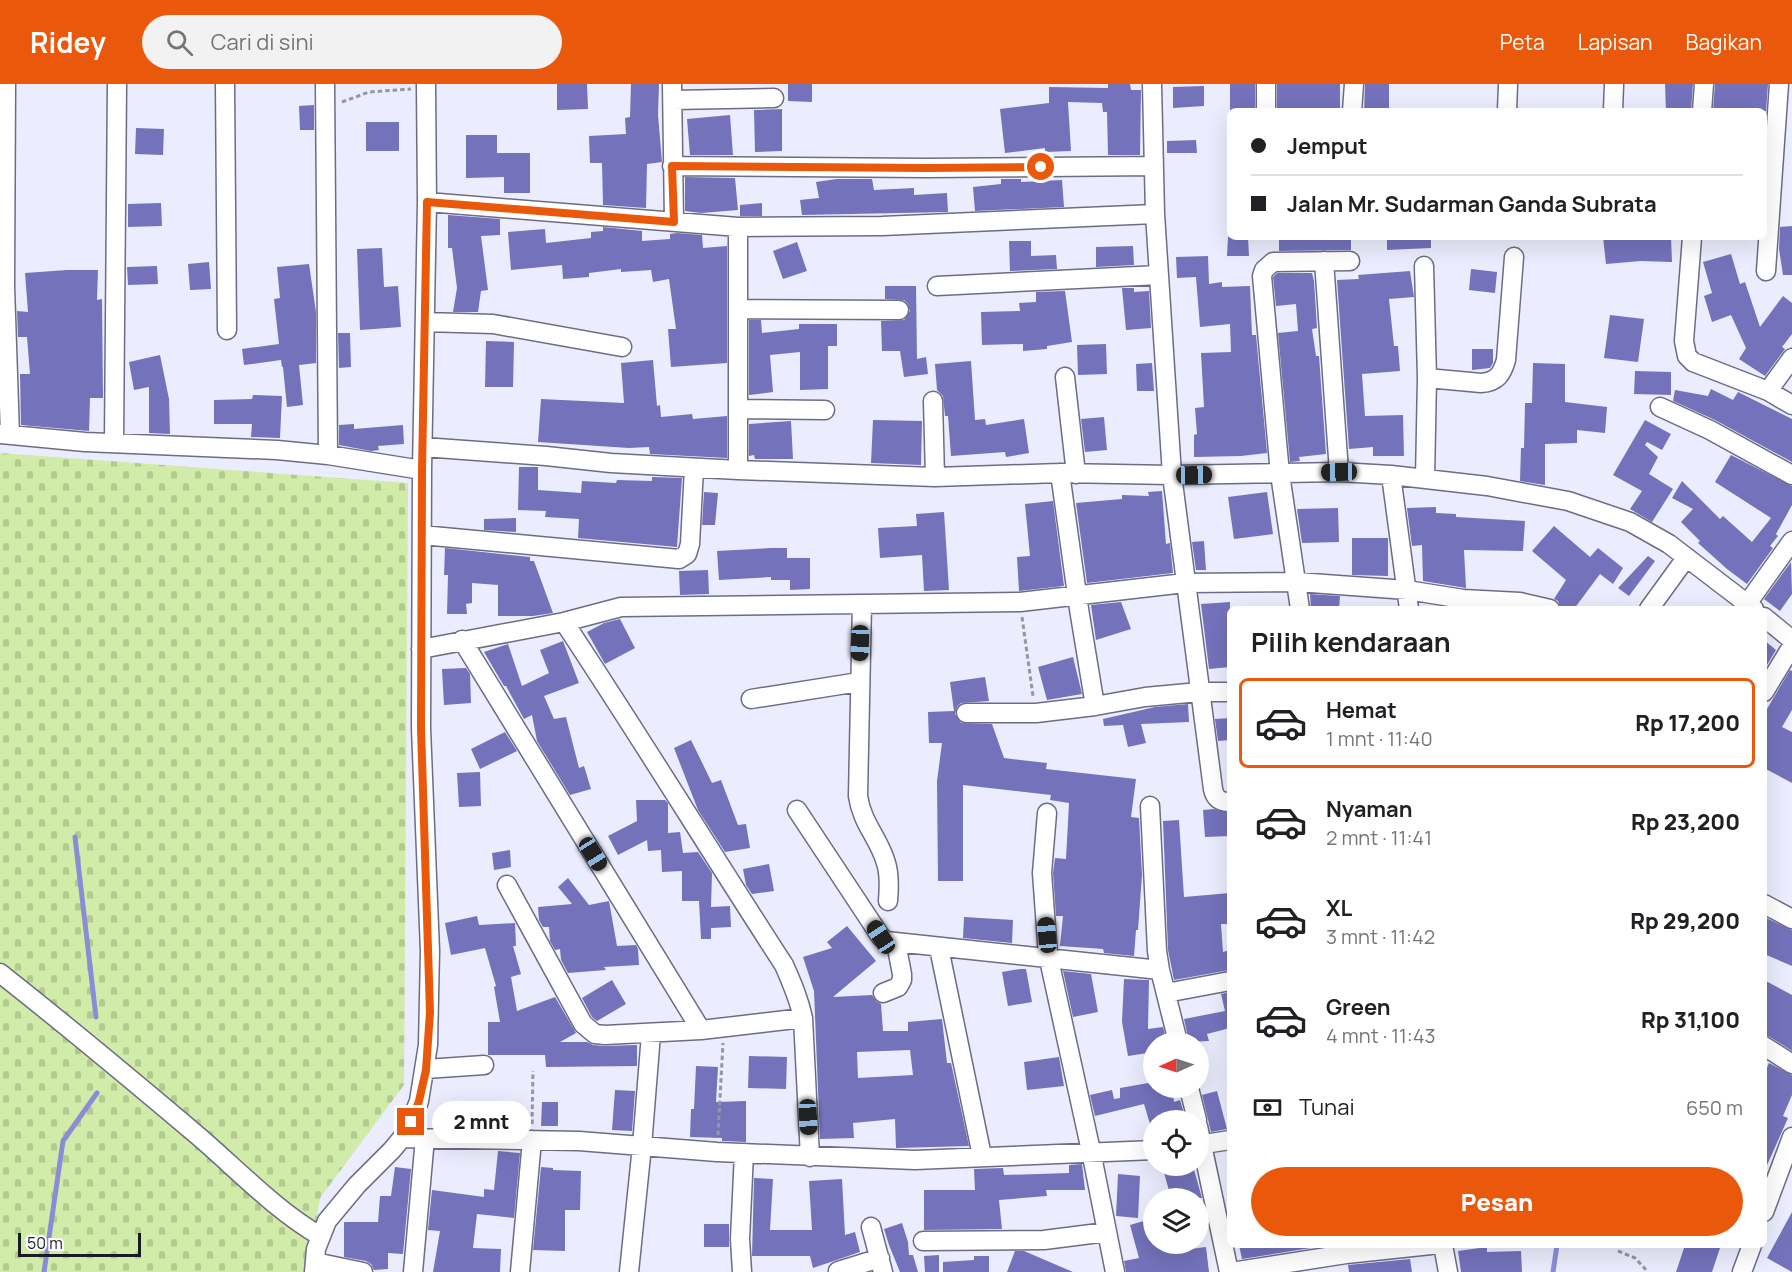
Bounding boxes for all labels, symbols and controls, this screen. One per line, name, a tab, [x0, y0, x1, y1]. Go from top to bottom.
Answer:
search box	[142, 15, 562, 69]
text: Ridey	[30, 23, 106, 61]
icon: search	[163, 26, 196, 59]
text: Cari di sini	[211, 27, 314, 57]
text: Peta	[1500, 28, 1545, 56]
text: Lapisan	[1578, 28, 1653, 56]
text: Bagikan	[1686, 28, 1762, 56]
text: Jemput	[1287, 131, 1368, 161]
route start	[1027, 153, 1054, 180]
text: Jalan Mr. Sudarman Ganda Subrata	[1287, 189, 1657, 219]
car	[1321, 463, 1357, 481]
car	[1176, 466, 1212, 484]
text: Pilih kendaraan	[1251, 623, 1451, 660]
car	[850, 625, 870, 661]
text: Hemat	[1326, 695, 1397, 725]
icon: car	[1254, 696, 1308, 750]
text: Rp 17,200	[1635, 708, 1740, 738]
text: 1 mnt · 11:40	[1326, 725, 1433, 752]
text: Nyaman	[1326, 794, 1413, 824]
icon: car	[1254, 795, 1308, 849]
text: Rp 23,200	[1631, 807, 1740, 837]
text: 2 mnt · 11:41	[1326, 824, 1432, 851]
car	[576, 834, 610, 874]
text: XL	[1326, 893, 1352, 923]
icon: car	[1254, 894, 1308, 948]
text: Rp 29,200	[1630, 906, 1740, 936]
car	[1036, 916, 1058, 954]
car	[864, 917, 898, 957]
text: 3 mnt · 11:42	[1326, 923, 1435, 950]
text: Green	[1326, 992, 1391, 1022]
icon: car	[1254, 993, 1308, 1047]
text: Rp 31,100	[1641, 1005, 1740, 1035]
text: 4 mnt · 11:43	[1326, 1022, 1436, 1049]
north arrow	[1143, 1032, 1209, 1098]
map controls	[1143, 1032, 1209, 1254]
icon: cash	[1251, 1091, 1284, 1124]
text: Tunai	[1299, 1092, 1355, 1122]
text: 650 m	[1686, 1094, 1743, 1121]
car	[798, 1099, 818, 1135]
callout: 2 mnt	[432, 1101, 531, 1143]
route end	[397, 1108, 424, 1135]
text: 2 mnt	[454, 1108, 510, 1135]
button: locate	[1143, 1110, 1209, 1176]
button: Pesan	[1251, 1167, 1743, 1236]
button: layers	[1143, 1188, 1209, 1254]
scale bar	[18, 1230, 141, 1258]
text: 50 m	[27, 1232, 63, 1254]

